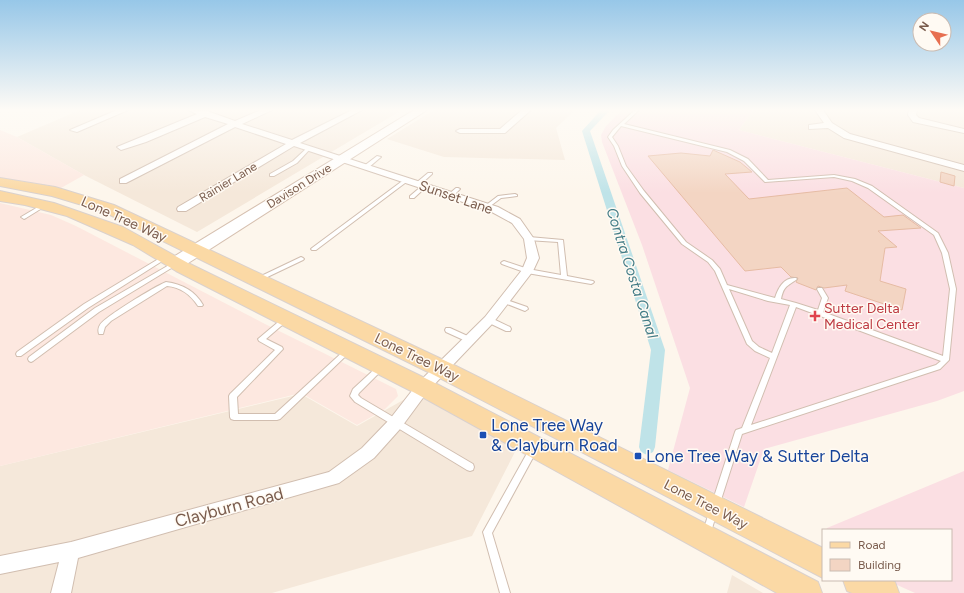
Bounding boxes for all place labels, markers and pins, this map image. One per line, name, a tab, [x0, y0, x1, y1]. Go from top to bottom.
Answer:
place label: Sutter Delta Medical Center	[824, 300, 920, 333]
marker: Sutter Delta Medical Center	[809, 310, 821, 322]
place label: Lone Tree Way & Clayburn Road	[491, 415, 618, 455]
marker: Lone Tree Way & Clayburn Road	[478, 430, 488, 440]
place label: Lone Tree Way & Sutter Delta	[646, 446, 869, 466]
marker: Lone Tree Way & Sutter Delta	[633, 451, 643, 461]

